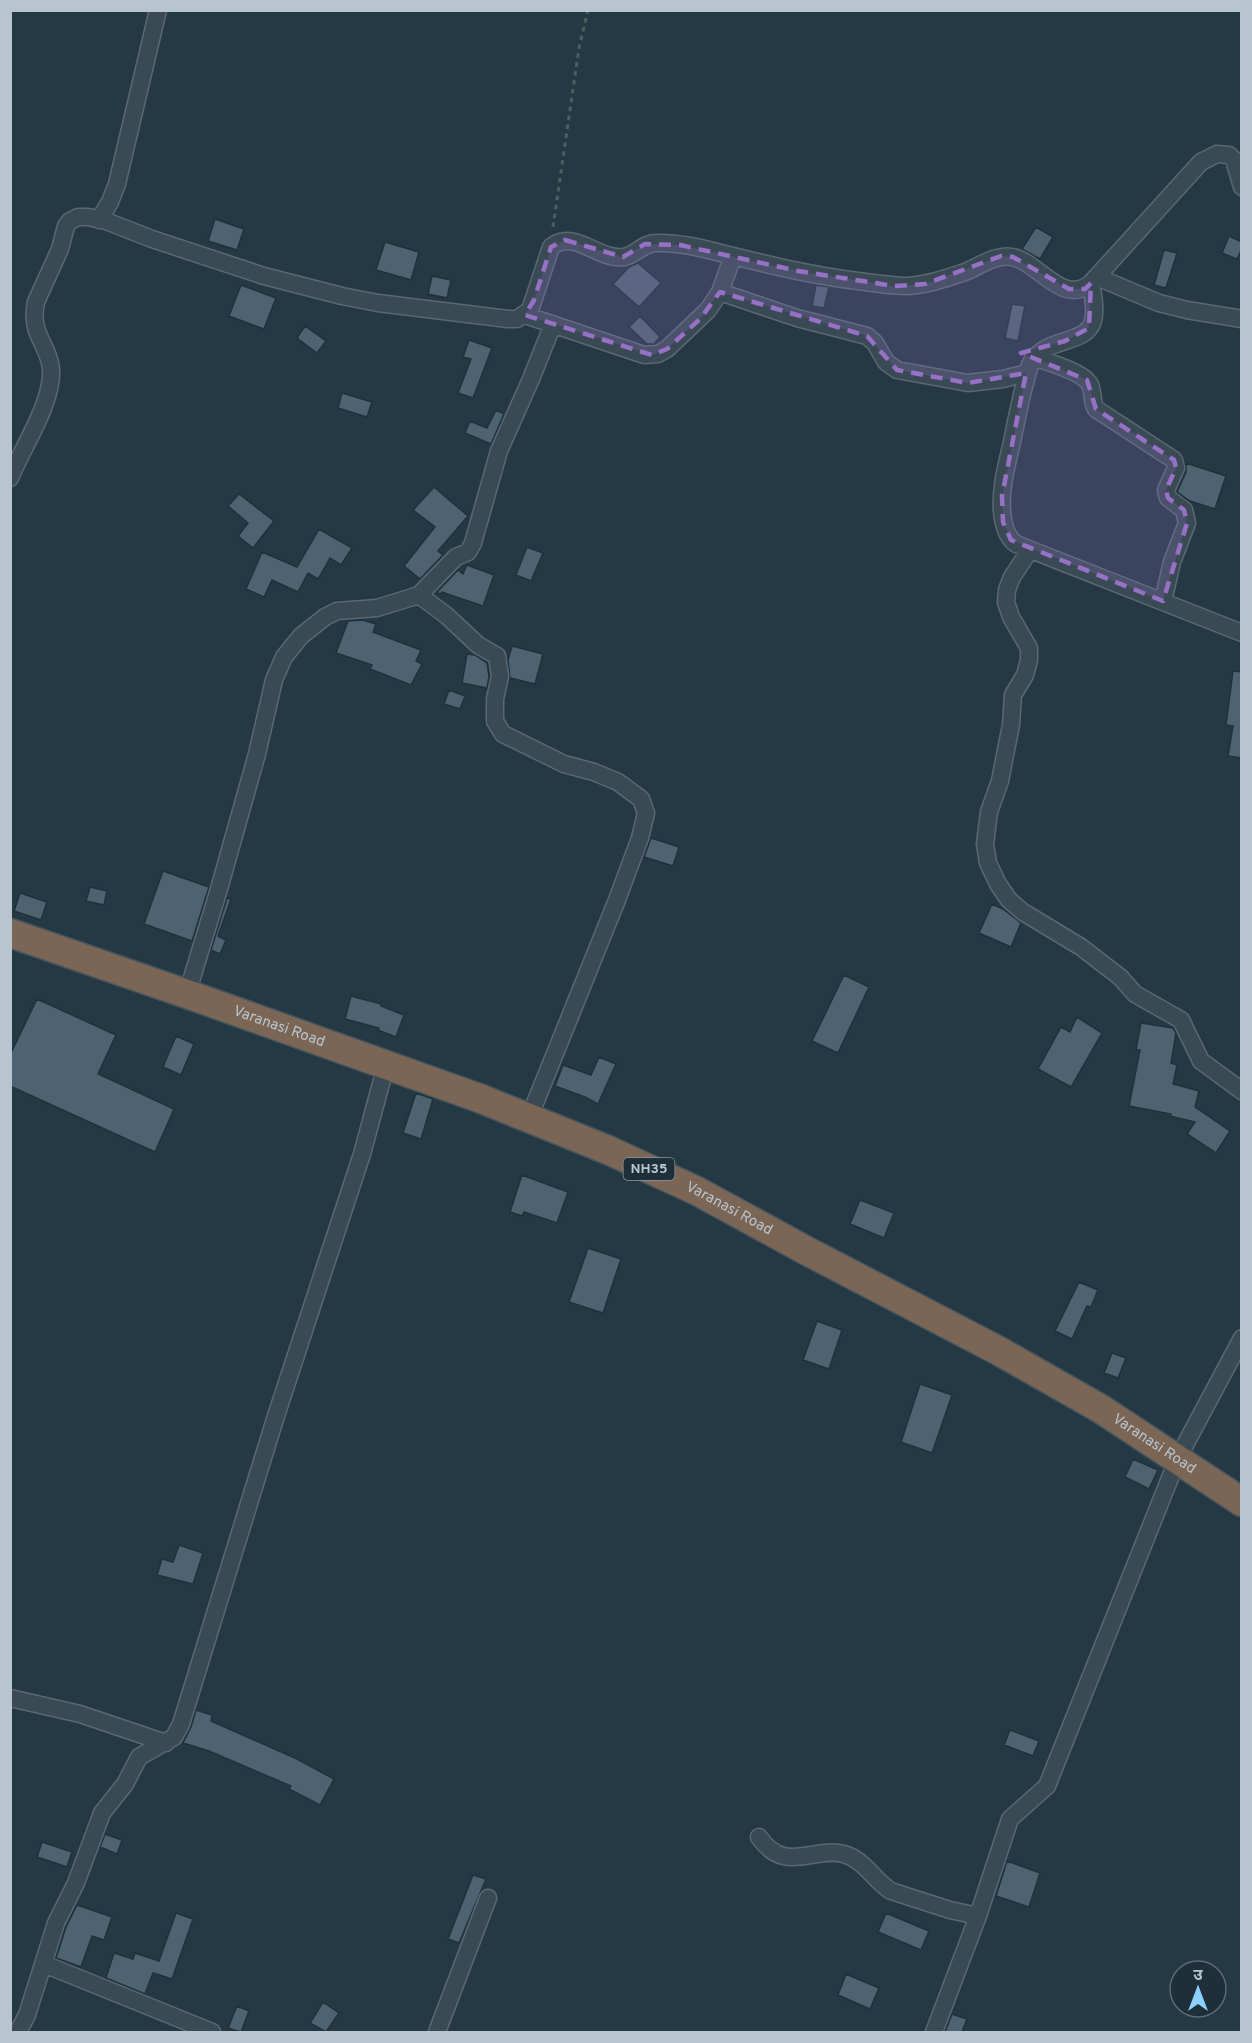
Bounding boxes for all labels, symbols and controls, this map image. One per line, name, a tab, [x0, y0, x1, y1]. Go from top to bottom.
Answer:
street label: Varanasi Road	[231, 1002, 328, 1052]
road number: NH35	[624, 1158, 674, 1180]
street label: Varanasi Road	[683, 1178, 776, 1240]
street label: Varanasi Road	[1109, 1410, 1199, 1478]
north arrow	[1168, 1959, 1228, 2019]
text: उ	[1193, 1966, 1203, 1986]

